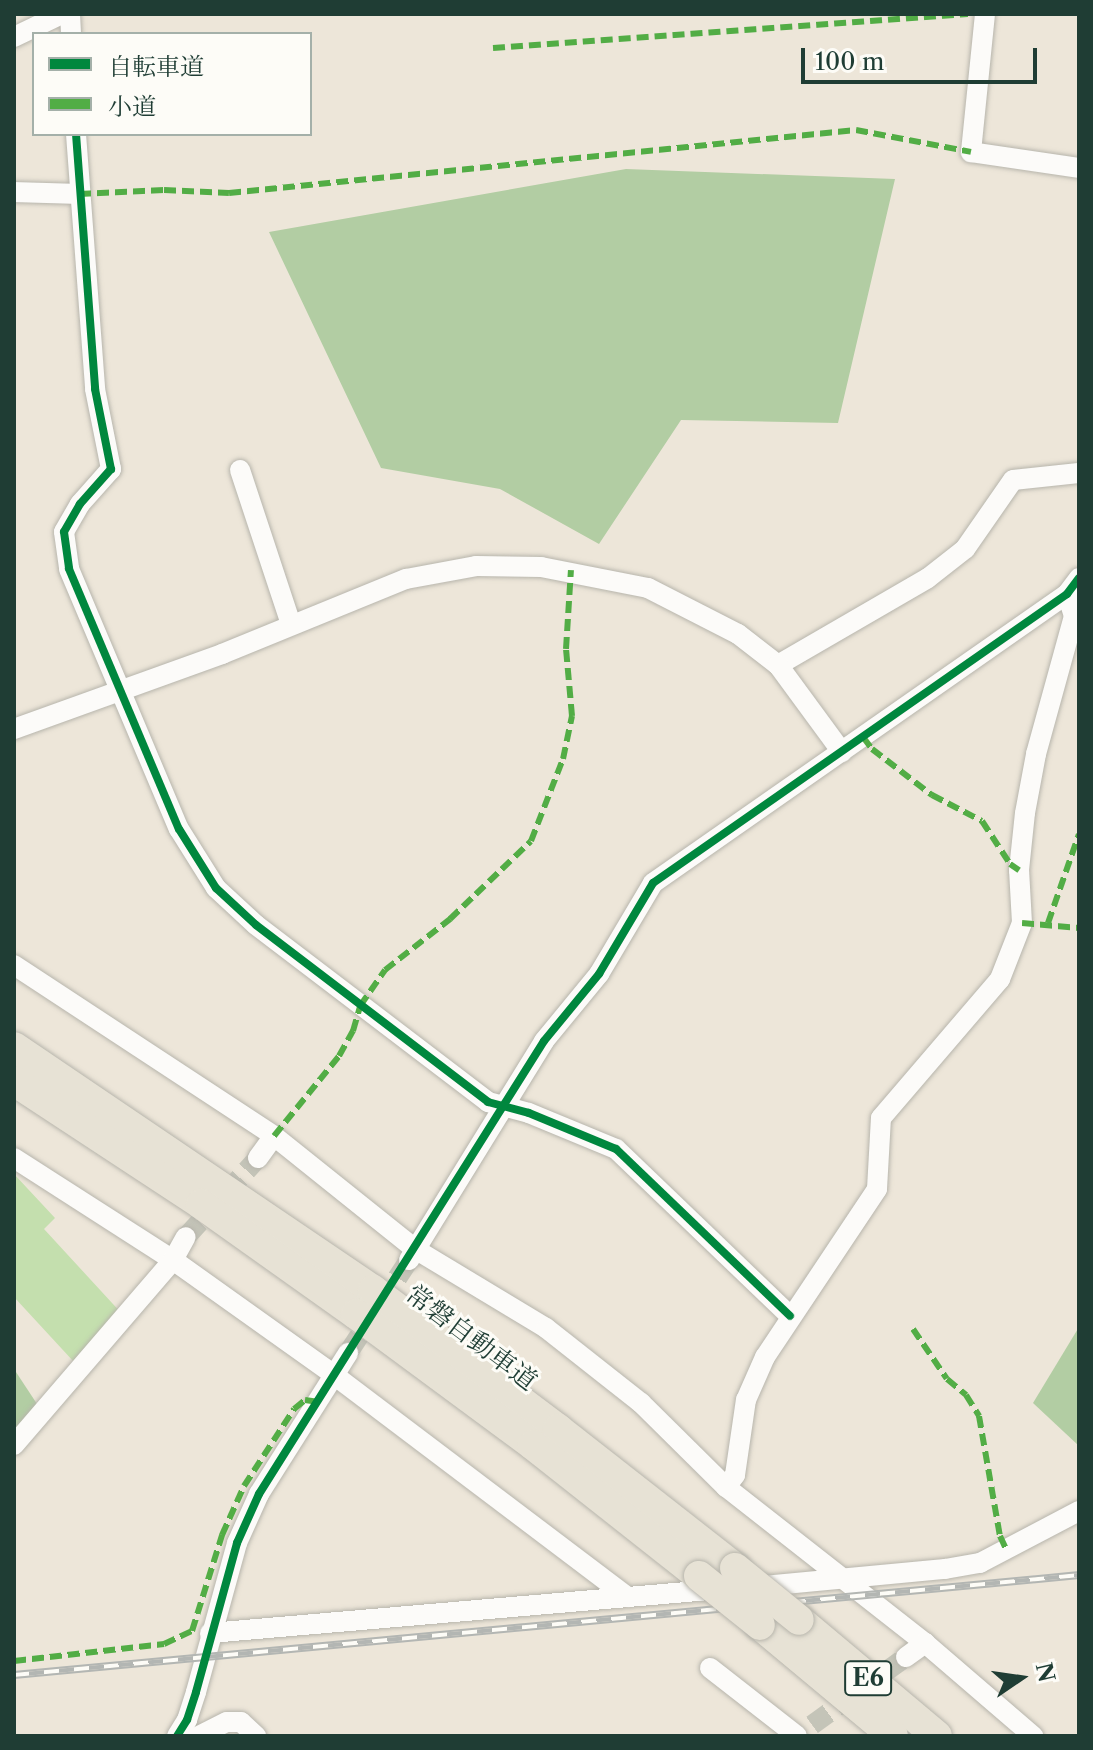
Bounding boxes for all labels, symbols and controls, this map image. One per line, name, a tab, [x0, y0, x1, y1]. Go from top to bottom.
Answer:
legend	[32, 32, 312, 136]
scale bar	[805, 32, 1041, 82]
text: 100 m	[815, 47, 884, 76]
text: 自転車道	[108, 52, 204, 81]
text: 小道	[108, 92, 156, 121]
street label: 常磐自動車道	[399, 1279, 543, 1397]
north arrow	[981, 1638, 1061, 1718]
road number: E6	[844, 1658, 892, 1698]
text: N	[1030, 1660, 1060, 1685]

